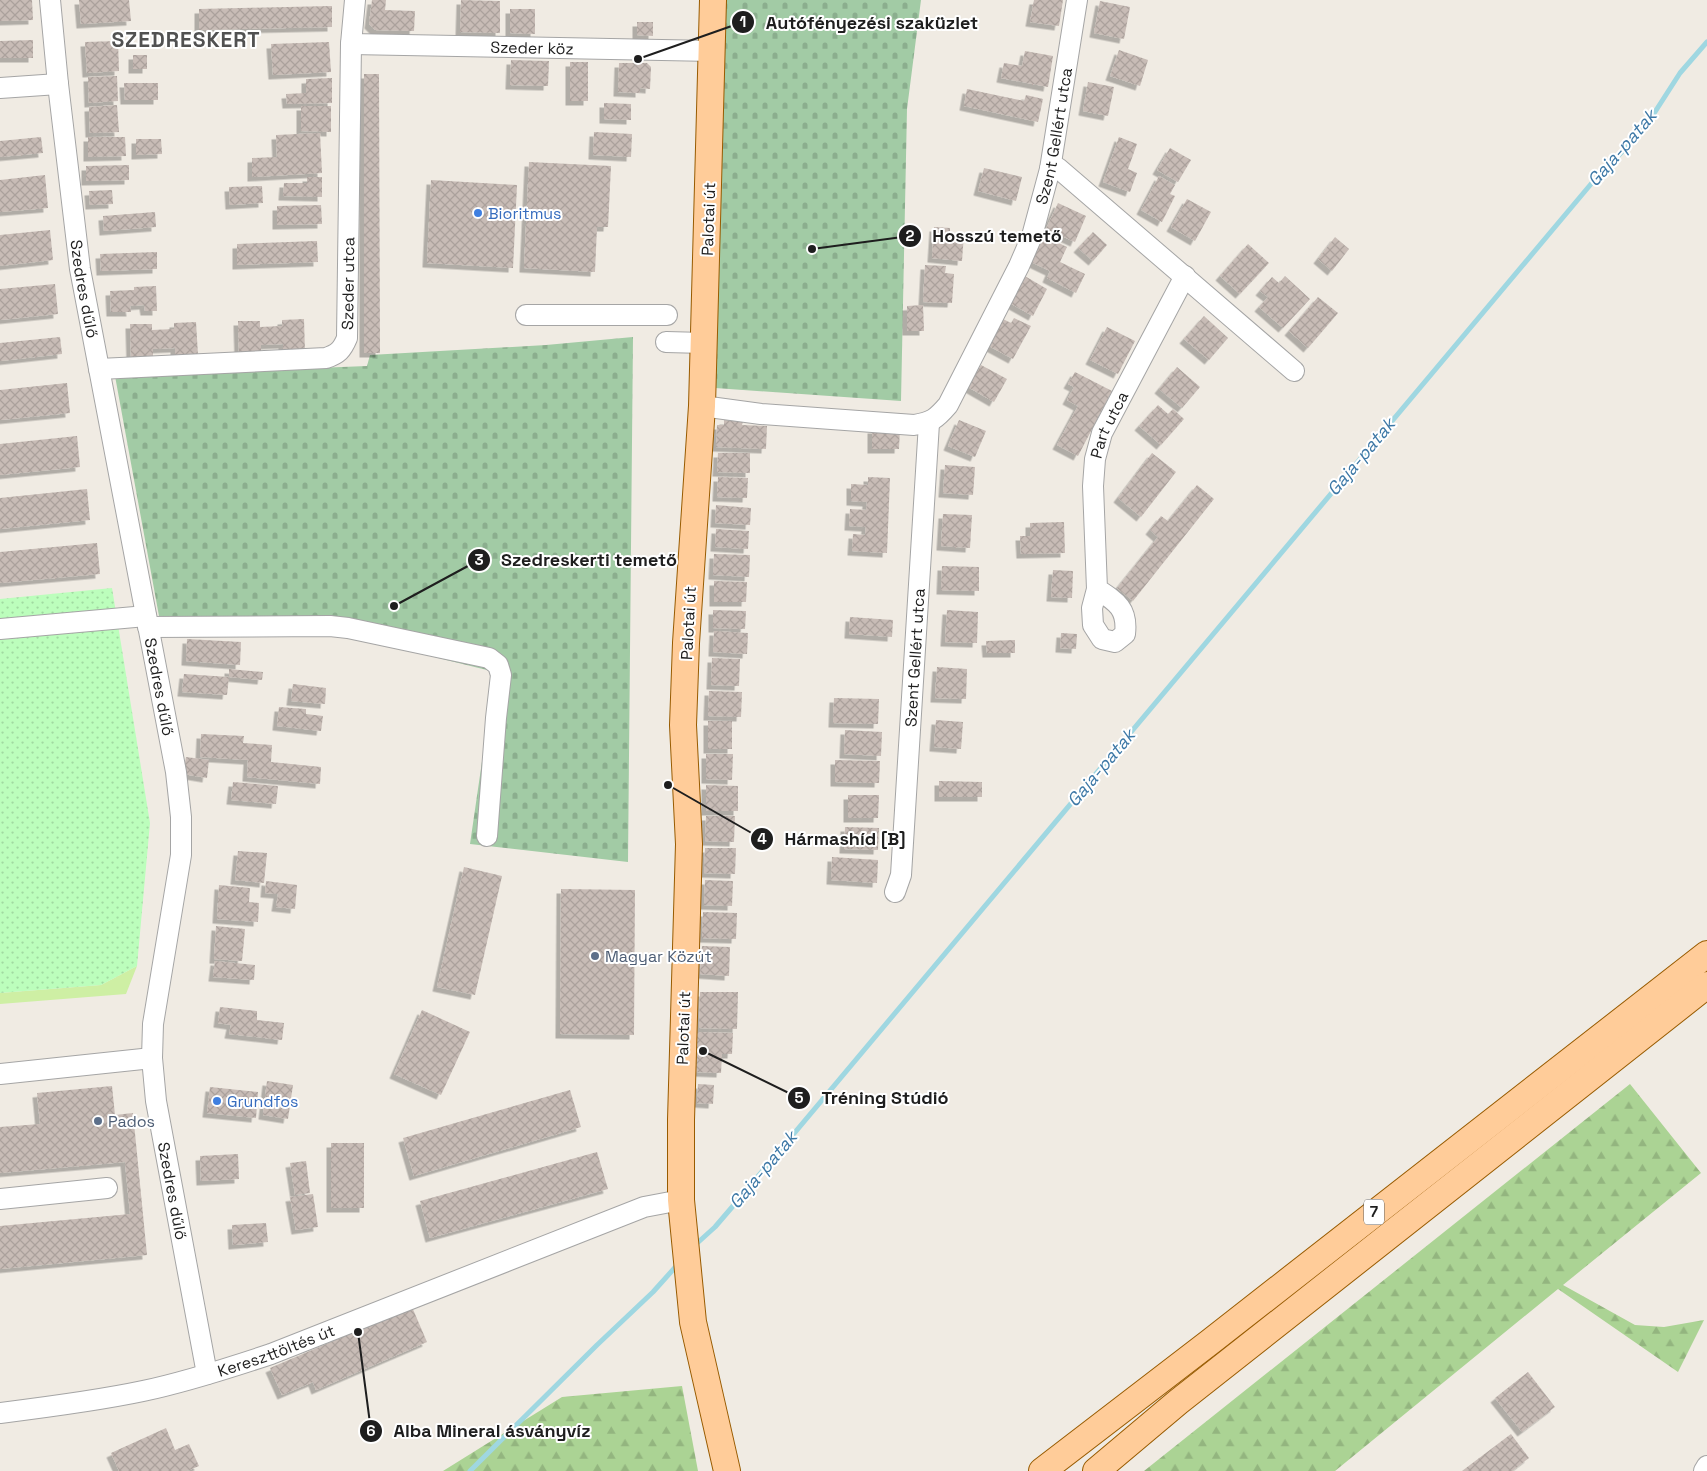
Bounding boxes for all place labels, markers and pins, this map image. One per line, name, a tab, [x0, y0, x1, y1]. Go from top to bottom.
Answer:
callout: Autófényezési szaküzlet	[730, 6, 988, 39]
place label: Bioritmus	[488, 203, 562, 224]
marker: Bioritmus	[472, 207, 484, 219]
callout: Hosszú temető	[898, 219, 1072, 252]
callout: Szedreskerti temető	[466, 543, 687, 576]
callout: Hármashíd [B]	[750, 822, 916, 855]
place label: Magyar Közút	[605, 946, 712, 967]
marker: Magyar Közút	[589, 950, 601, 962]
callout: Tréning Stúdió	[786, 1082, 958, 1115]
place label: Grundfos	[227, 1091, 299, 1112]
marker: Grundfos	[211, 1095, 223, 1107]
place label: Pados	[108, 1111, 155, 1132]
marker: Pados	[92, 1115, 104, 1127]
callout: Alba Mineral ásványvíz	[359, 1414, 601, 1447]

